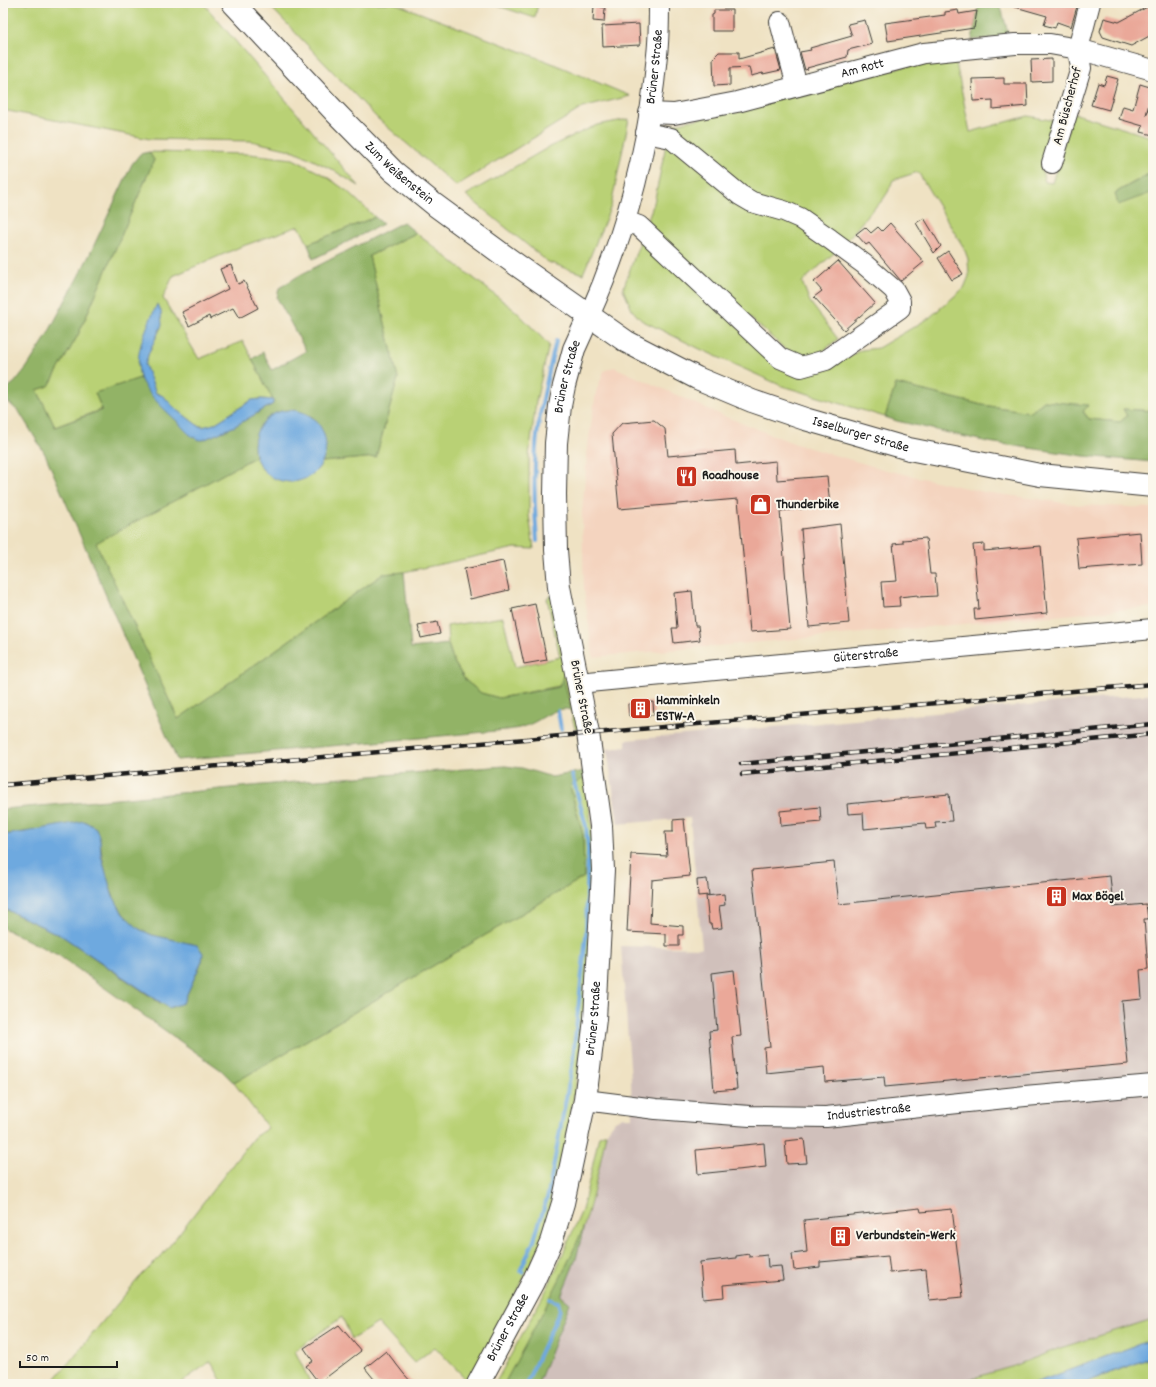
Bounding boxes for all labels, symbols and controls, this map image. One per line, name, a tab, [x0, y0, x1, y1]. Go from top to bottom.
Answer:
street label: Brüner Straße	[641, 29, 669, 106]
street label: Am Rott	[839, 54, 886, 84]
street label: Am Büscherhof	[1048, 64, 1088, 147]
street label: Zum Weißenstein	[359, 137, 438, 210]
street label: Brüner Straße	[549, 337, 587, 414]
street label: Isselburger Straße	[810, 412, 911, 458]
restaurant icon: Roadhouse	[674, 463, 700, 489]
place label: Roadhouse	[702, 466, 759, 486]
shop icon: Thunderbike	[748, 492, 774, 518]
place label: Thunderbike	[776, 495, 839, 515]
street label: Güterstraße	[832, 643, 899, 669]
street label: Brüner Straße	[564, 658, 598, 736]
place label: Hamminkeln ESTW-A	[656, 691, 720, 727]
building icon: Hamminkeln ESTW-A	[628, 696, 654, 722]
building icon: Max Bögel	[1044, 884, 1070, 910]
place label: Max Bögel	[1072, 887, 1124, 907]
street label: Brüner Straße	[581, 981, 607, 1057]
street label: Industriestraße	[826, 1098, 912, 1127]
building icon: Verbundstein-Werk	[827, 1223, 853, 1249]
place label: Verbundstein-Werk	[856, 1226, 956, 1246]
street label: Brüner Straße	[482, 1290, 535, 1365]
scale bar	[20, 1343, 117, 1369]
text: 50 m	[26, 1350, 49, 1367]

